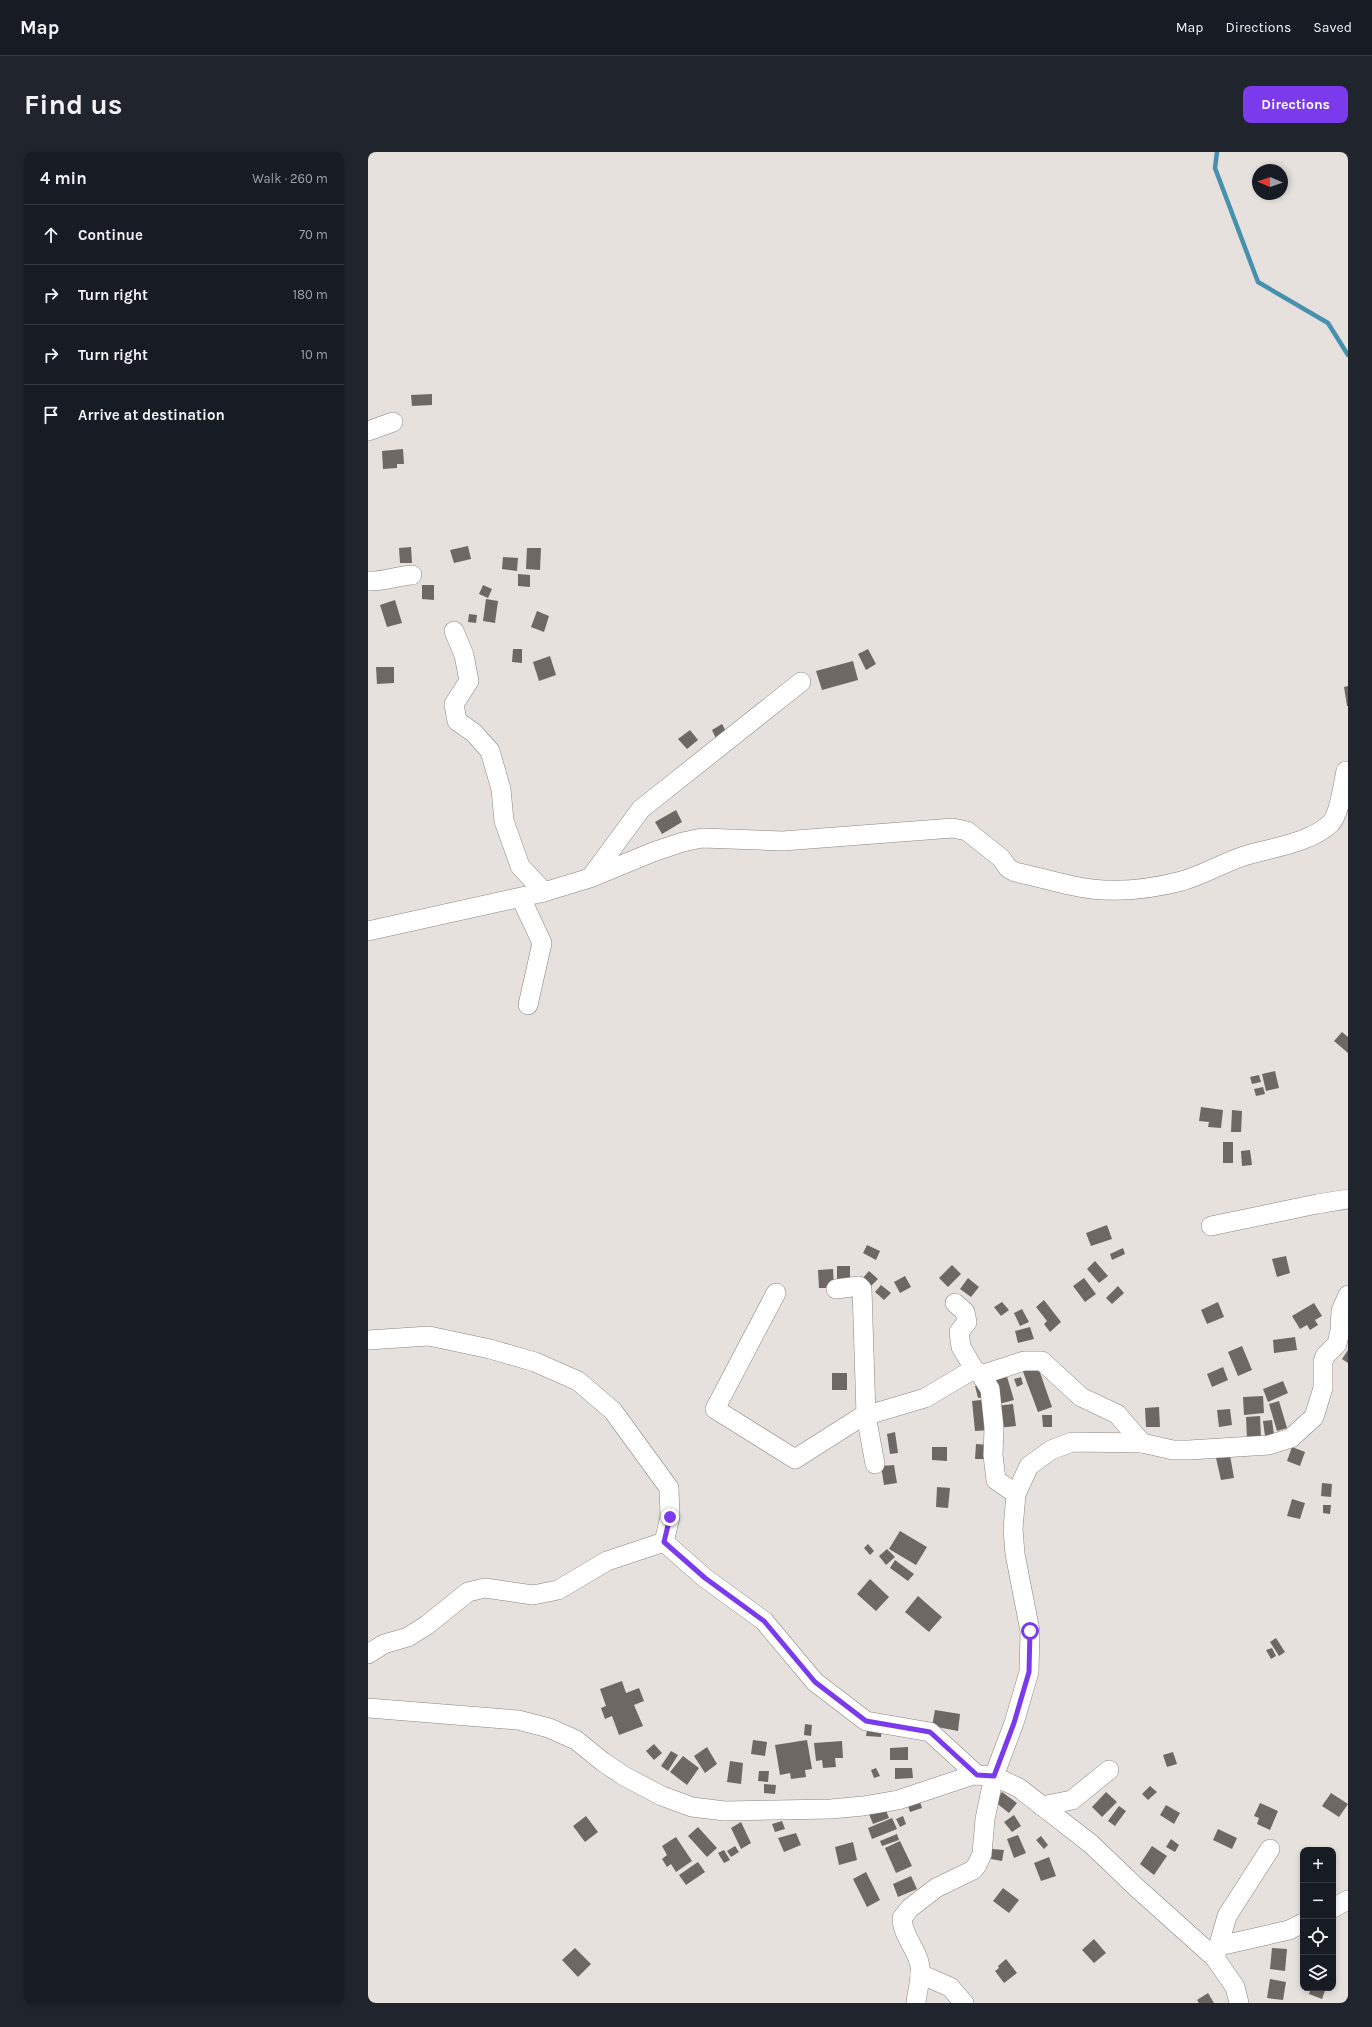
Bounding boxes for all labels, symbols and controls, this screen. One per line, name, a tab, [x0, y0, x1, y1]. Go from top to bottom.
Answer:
text: Map	[20, 17, 59, 39]
text: Map	[1176, 19, 1204, 36]
text: Directions	[1226, 19, 1291, 36]
text: Saved	[1313, 19, 1352, 36]
button: Directions	[1243, 86, 1348, 123]
text: Find us	[24, 88, 123, 121]
north arrow	[1252, 164, 1288, 200]
text: 4 min	[40, 168, 87, 188]
text: Walk · 260 m	[252, 171, 328, 186]
icon: ahead	[40, 224, 62, 246]
text: Continue	[78, 226, 143, 244]
text: 70 m	[299, 227, 328, 242]
icon: right	[40, 284, 62, 306]
text: Turn right	[78, 286, 148, 304]
text: 180 m	[293, 287, 328, 302]
icon: right	[40, 344, 62, 366]
text: Turn right	[78, 346, 148, 364]
text: 10 m	[301, 347, 328, 362]
icon: arrive	[40, 404, 62, 426]
text: Arrive at destination	[78, 406, 225, 424]
route end	[661, 1508, 679, 1526]
route start	[1021, 1622, 1039, 1640]
map controls	[1300, 1847, 1336, 1991]
button: +	[1300, 1847, 1336, 1883]
button: −	[1300, 1883, 1336, 1919]
button: locate	[1300, 1919, 1336, 1955]
button: layers	[1300, 1955, 1336, 1991]

